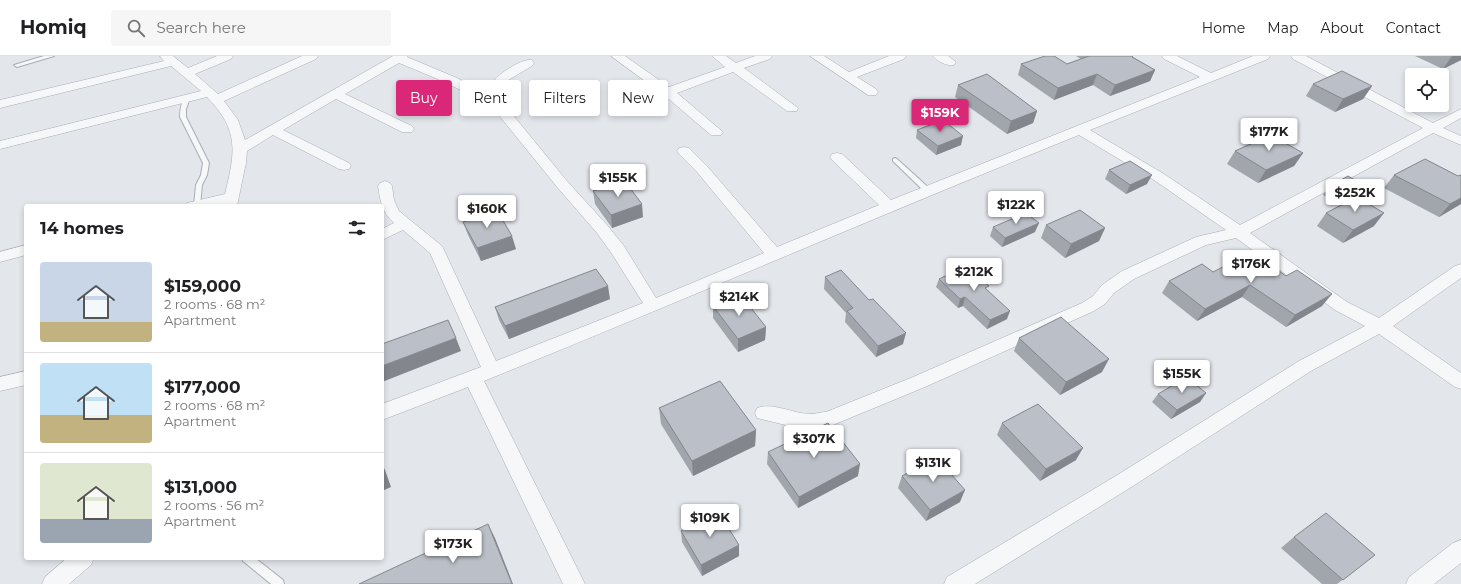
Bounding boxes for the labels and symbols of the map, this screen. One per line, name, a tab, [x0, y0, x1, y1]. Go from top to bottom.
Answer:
pin: $159K	[912, 99, 968, 133]
pin: $177K	[1241, 118, 1297, 152]
pin: $155K	[590, 164, 646, 198]
pin: $252K	[1327, 179, 1383, 213]
pin: $122K	[988, 191, 1044, 225]
pin: $160K	[459, 195, 515, 229]
pin: $176K	[1223, 250, 1279, 284]
pin: $212K	[946, 258, 1002, 292]
pin: $214K	[711, 283, 767, 317]
pin: $155K	[1154, 360, 1210, 394]
pin: $307K	[786, 425, 842, 459]
pin: $131K	[905, 449, 961, 483]
pin: $109K	[682, 504, 738, 538]
pin: $173K	[425, 530, 481, 564]

